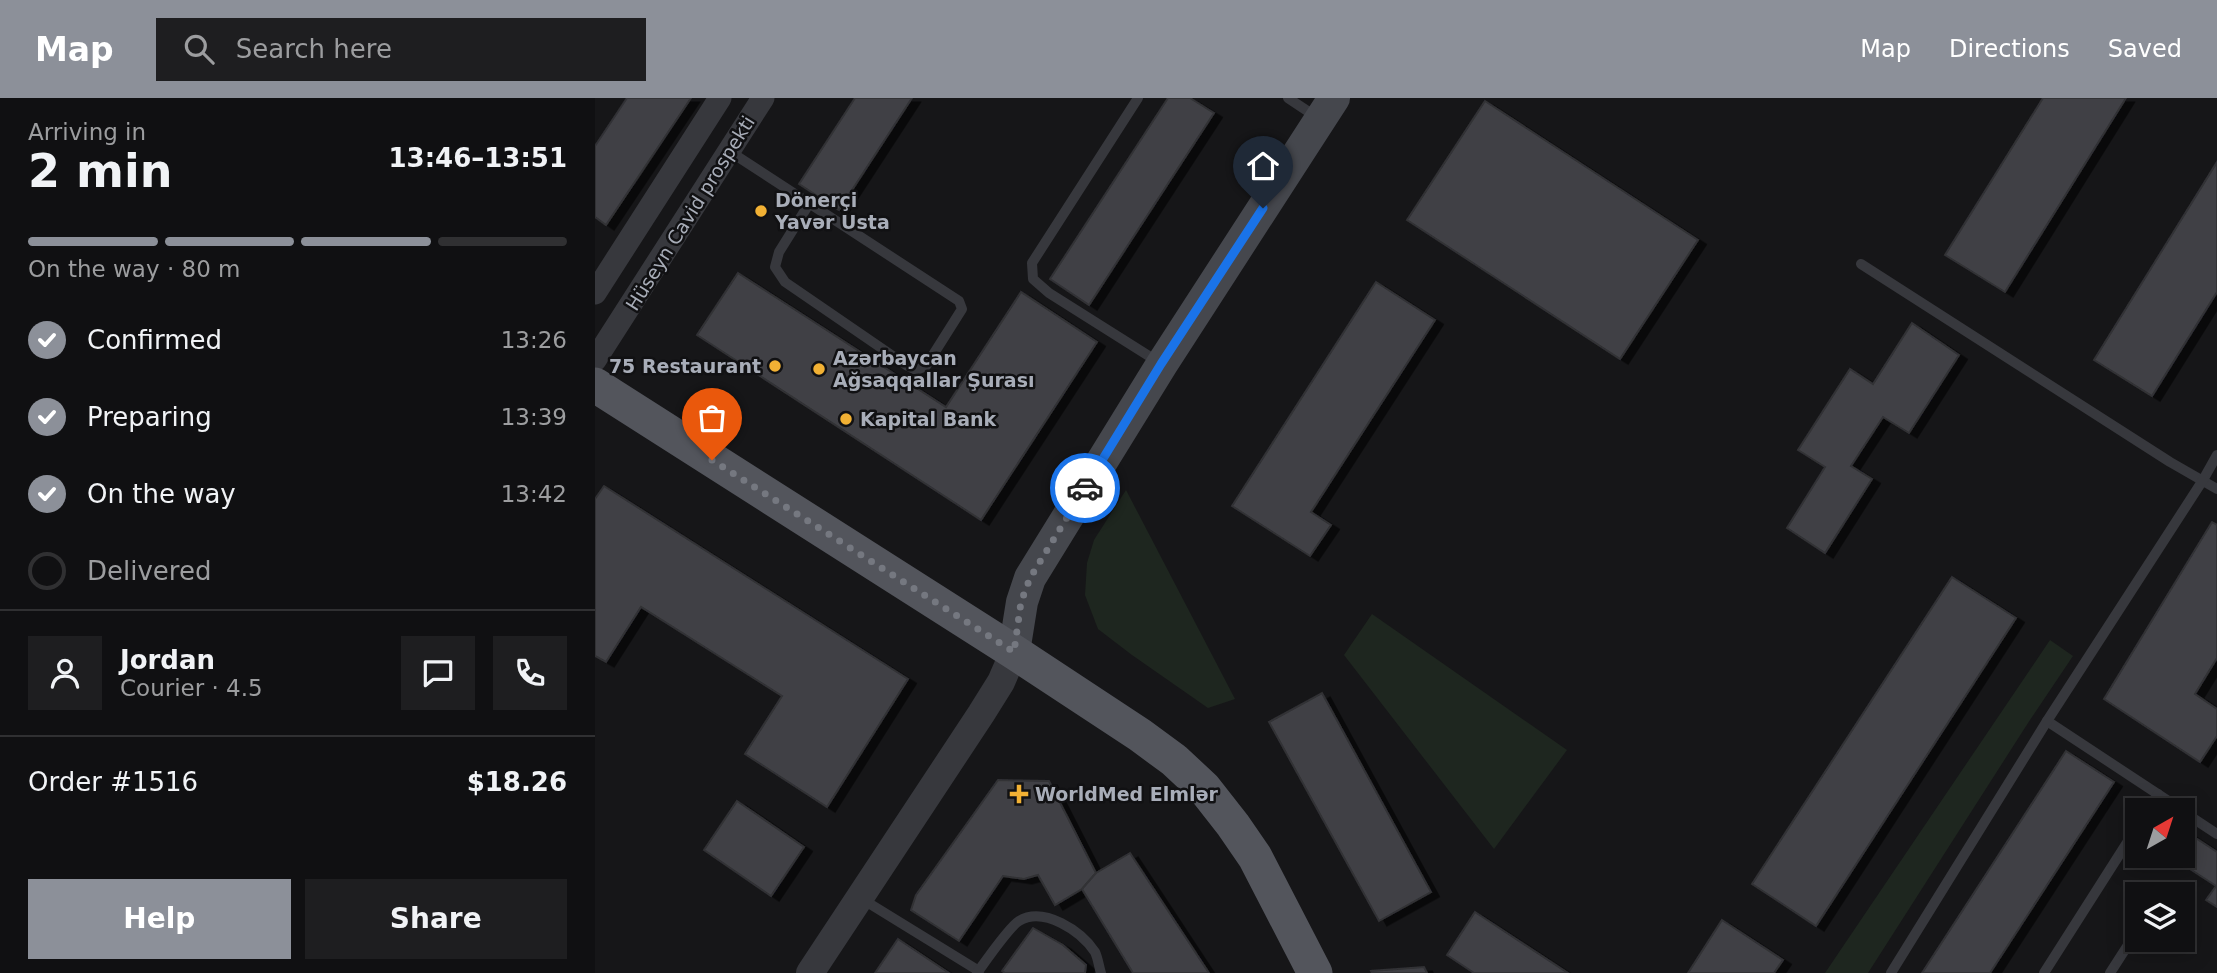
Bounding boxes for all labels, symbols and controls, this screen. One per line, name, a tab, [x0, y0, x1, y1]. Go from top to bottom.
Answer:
search box	[156, 18, 646, 81]
text: Map	[35, 30, 114, 69]
icon: search	[180, 30, 218, 68]
text: Search here	[236, 34, 392, 64]
text: Map	[1860, 35, 1911, 63]
text: Directions	[1949, 35, 2070, 63]
text: Saved	[2108, 35, 2182, 63]
street label: Hüseyn Cavid prospekti	[621, 112, 759, 314]
text: Arriving in	[28, 119, 146, 145]
pin	[1233, 136, 1293, 208]
text: 13:46–13:51	[388, 143, 567, 173]
text: 2 min	[28, 144, 172, 198]
icon: home	[1244, 147, 1282, 185]
place label: Dönerçi Yavər Usta	[774, 189, 890, 233]
marker: Dönerçi Yavər Usta	[753, 203, 769, 219]
text: On the way · 80 m	[28, 256, 240, 282]
icon: check	[28, 321, 66, 359]
text: Confirmed	[87, 325, 222, 355]
text: 13:26	[501, 327, 567, 353]
place label: Azərbaycan Ağsaqqallar Şurası	[833, 347, 1035, 391]
place label: 75 Restaurant	[609, 355, 761, 377]
marker: 75 Restaurant	[767, 358, 783, 374]
marker: Azərbaycan Ağsaqqallar Şurası	[811, 361, 827, 377]
pin	[682, 388, 742, 460]
icon: check	[28, 398, 66, 436]
icon: bag	[693, 399, 731, 437]
text: Preparing	[87, 402, 212, 432]
text: 13:39	[501, 404, 567, 430]
place label: Kapital Bank	[860, 408, 997, 430]
marker: Kapital Bank	[838, 411, 854, 427]
courier	[1050, 453, 1120, 523]
icon: car	[1066, 469, 1104, 507]
icon: check	[28, 475, 66, 513]
text: On the way	[87, 479, 236, 509]
text: 13:42	[501, 481, 567, 507]
text: Delivered	[87, 556, 211, 586]
button: person	[28, 636, 102, 710]
button: chat	[401, 636, 475, 710]
button: phone	[493, 636, 567, 710]
text: Jordan	[120, 645, 215, 675]
text: Courier · 4.5	[120, 675, 263, 701]
text: Order #1516	[28, 767, 198, 797]
text: $18.26	[467, 767, 567, 797]
place label: WorldMed Elmlər	[1035, 783, 1219, 805]
marker: WorldMed Elmlər	[1009, 784, 1029, 804]
north arrow	[2125, 798, 2195, 868]
map controls	[2125, 798, 2195, 952]
button: Help	[28, 879, 291, 959]
button: Share	[305, 879, 567, 959]
button: layers	[2125, 882, 2195, 952]

